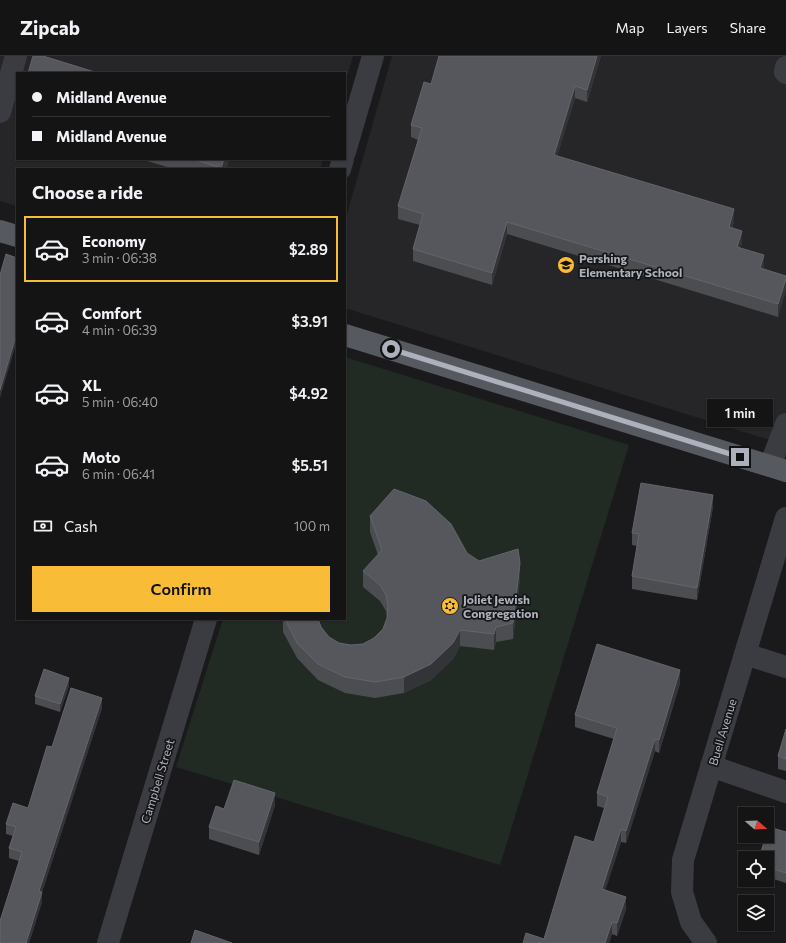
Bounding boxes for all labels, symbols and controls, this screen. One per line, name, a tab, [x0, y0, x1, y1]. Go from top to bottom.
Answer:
text: Zipcab	[20, 16, 80, 39]
text: Map	[616, 19, 644, 36]
text: Layers	[666, 19, 708, 36]
text: Share	[730, 19, 766, 36]
text: Midland Avenue	[56, 88, 167, 106]
text: Midland Avenue	[56, 127, 167, 145]
text: Choose a ride	[32, 181, 143, 203]
icon: car	[34, 231, 70, 267]
text: Economy	[82, 232, 146, 250]
text: $2.89	[289, 240, 328, 258]
text: 3 min · 06:38	[82, 250, 157, 266]
place label: Pershing Elementary School	[579, 251, 682, 279]
school or university icon: Pershing Elementary School	[556, 255, 576, 275]
icon: car	[34, 303, 70, 339]
text: Comfort	[82, 304, 142, 322]
text: $3.91	[292, 312, 328, 330]
text: 4 min · 06:39	[82, 322, 157, 338]
route start	[382, 340, 400, 358]
icon: car	[34, 375, 70, 411]
text: XL	[82, 376, 101, 394]
text: $4.92	[289, 384, 328, 402]
text: 5 min · 06:40	[82, 394, 158, 410]
callout: 1 min	[707, 399, 773, 427]
text: 1 min	[725, 405, 755, 421]
icon: car	[34, 447, 70, 483]
text: Moto	[82, 448, 121, 466]
route end	[731, 448, 749, 466]
text: $5.51	[292, 456, 328, 474]
text: 6 min · 06:41	[82, 466, 155, 482]
icon: cash	[32, 515, 54, 537]
text: Cash	[64, 517, 98, 535]
text: 100 m	[294, 518, 330, 534]
button: Confirm	[32, 566, 330, 612]
place label: Joliet Jewish Congregation	[463, 592, 538, 620]
synagogue icon: Joliet Jewish Congregation	[440, 596, 460, 616]
street label: Buell Avenue	[705, 697, 739, 767]
street label: Campbell Street	[137, 737, 177, 825]
north arrow	[738, 807, 774, 843]
map controls	[738, 807, 774, 931]
button: locate	[738, 851, 774, 887]
button: layers	[738, 895, 774, 931]

